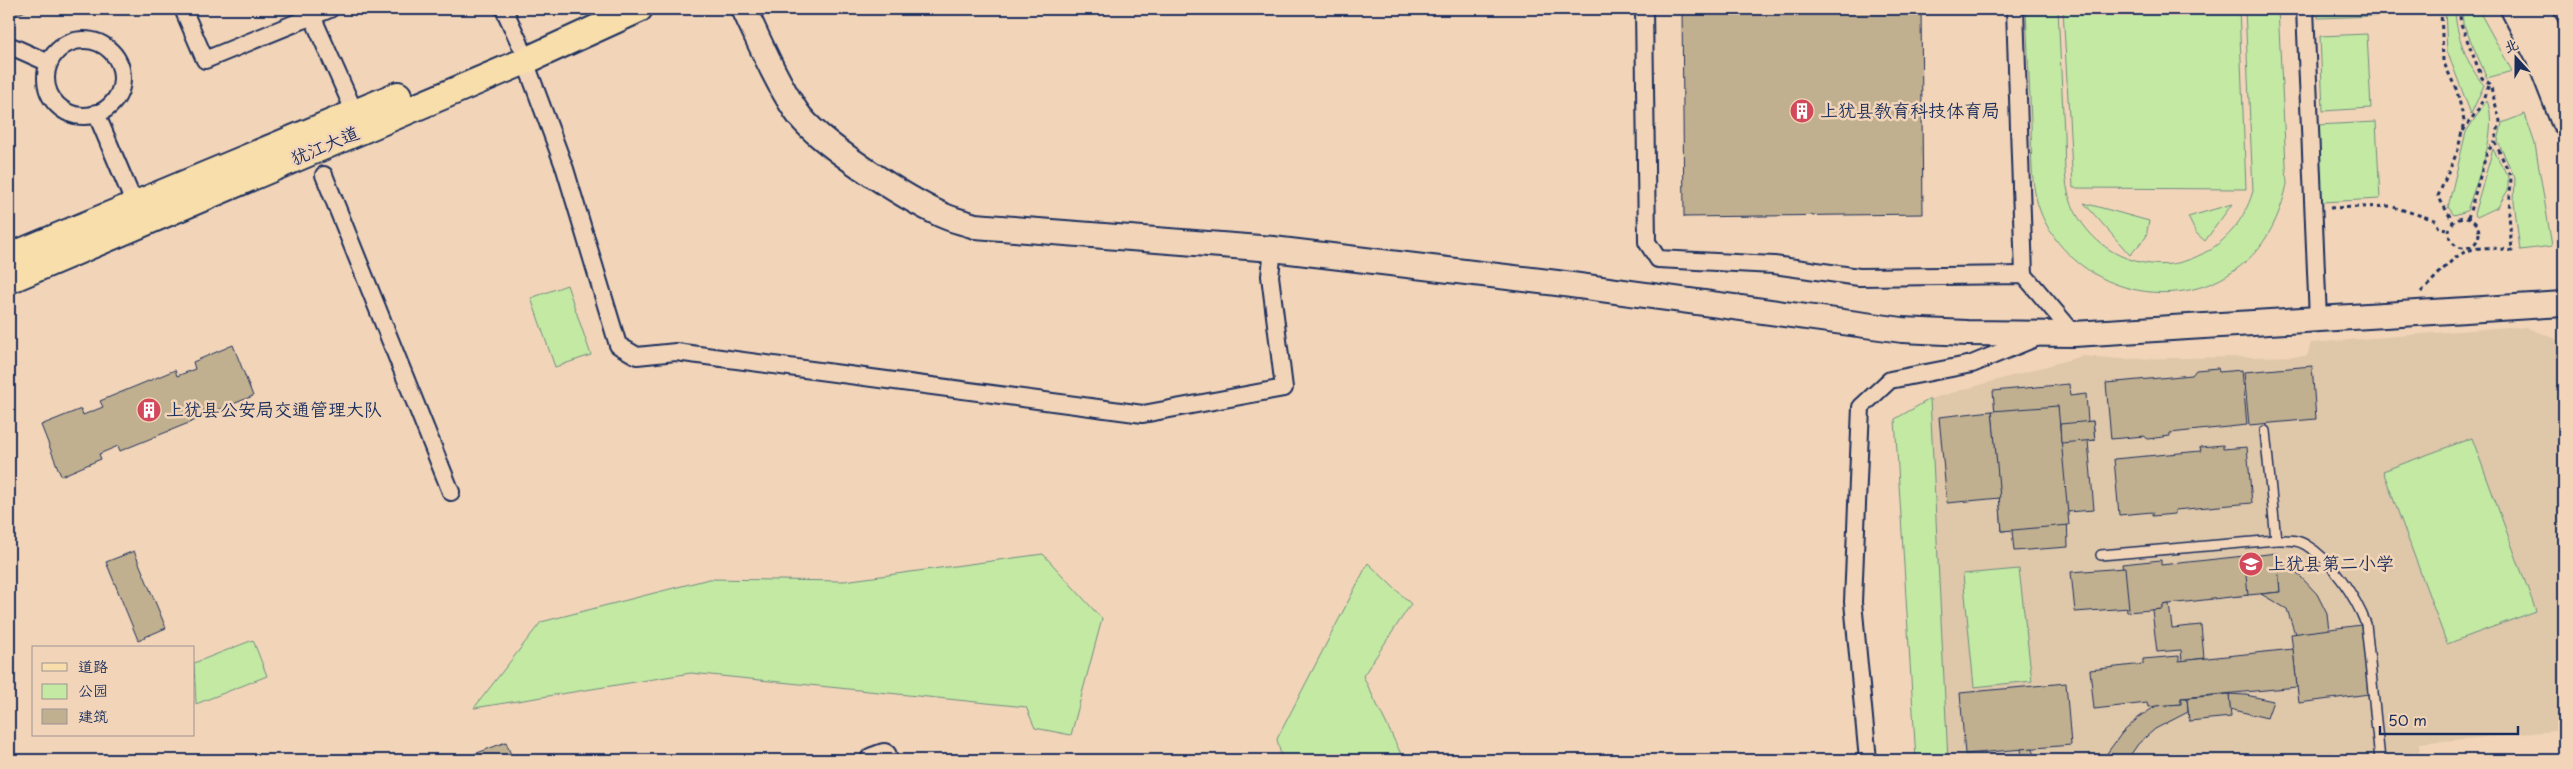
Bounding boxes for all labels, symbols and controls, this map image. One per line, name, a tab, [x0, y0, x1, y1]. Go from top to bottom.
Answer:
north arrow	[2490, 32, 2540, 82]
text: 北	[2501, 33, 2521, 58]
place label: 上犹县教育科技体育局	[1820, 96, 2000, 123]
building icon: 上犹县教育科技体育局	[1789, 98, 1815, 124]
street label: 犹江大道	[286, 118, 363, 171]
place label: 上犹县公安局交通管理大队	[166, 395, 382, 422]
building icon: 上犹县公安局交通管理大队	[136, 397, 162, 423]
place label: 上犹县第二小学	[2268, 549, 2394, 576]
school or university icon: 上犹县第二小学	[2238, 551, 2264, 577]
legend	[32, 646, 195, 736]
text: 道路	[78, 654, 108, 677]
text: 公园	[78, 678, 108, 701]
text: 建筑	[78, 704, 108, 727]
scale bar	[2380, 704, 2518, 736]
text: 50 m	[2388, 708, 2427, 731]

